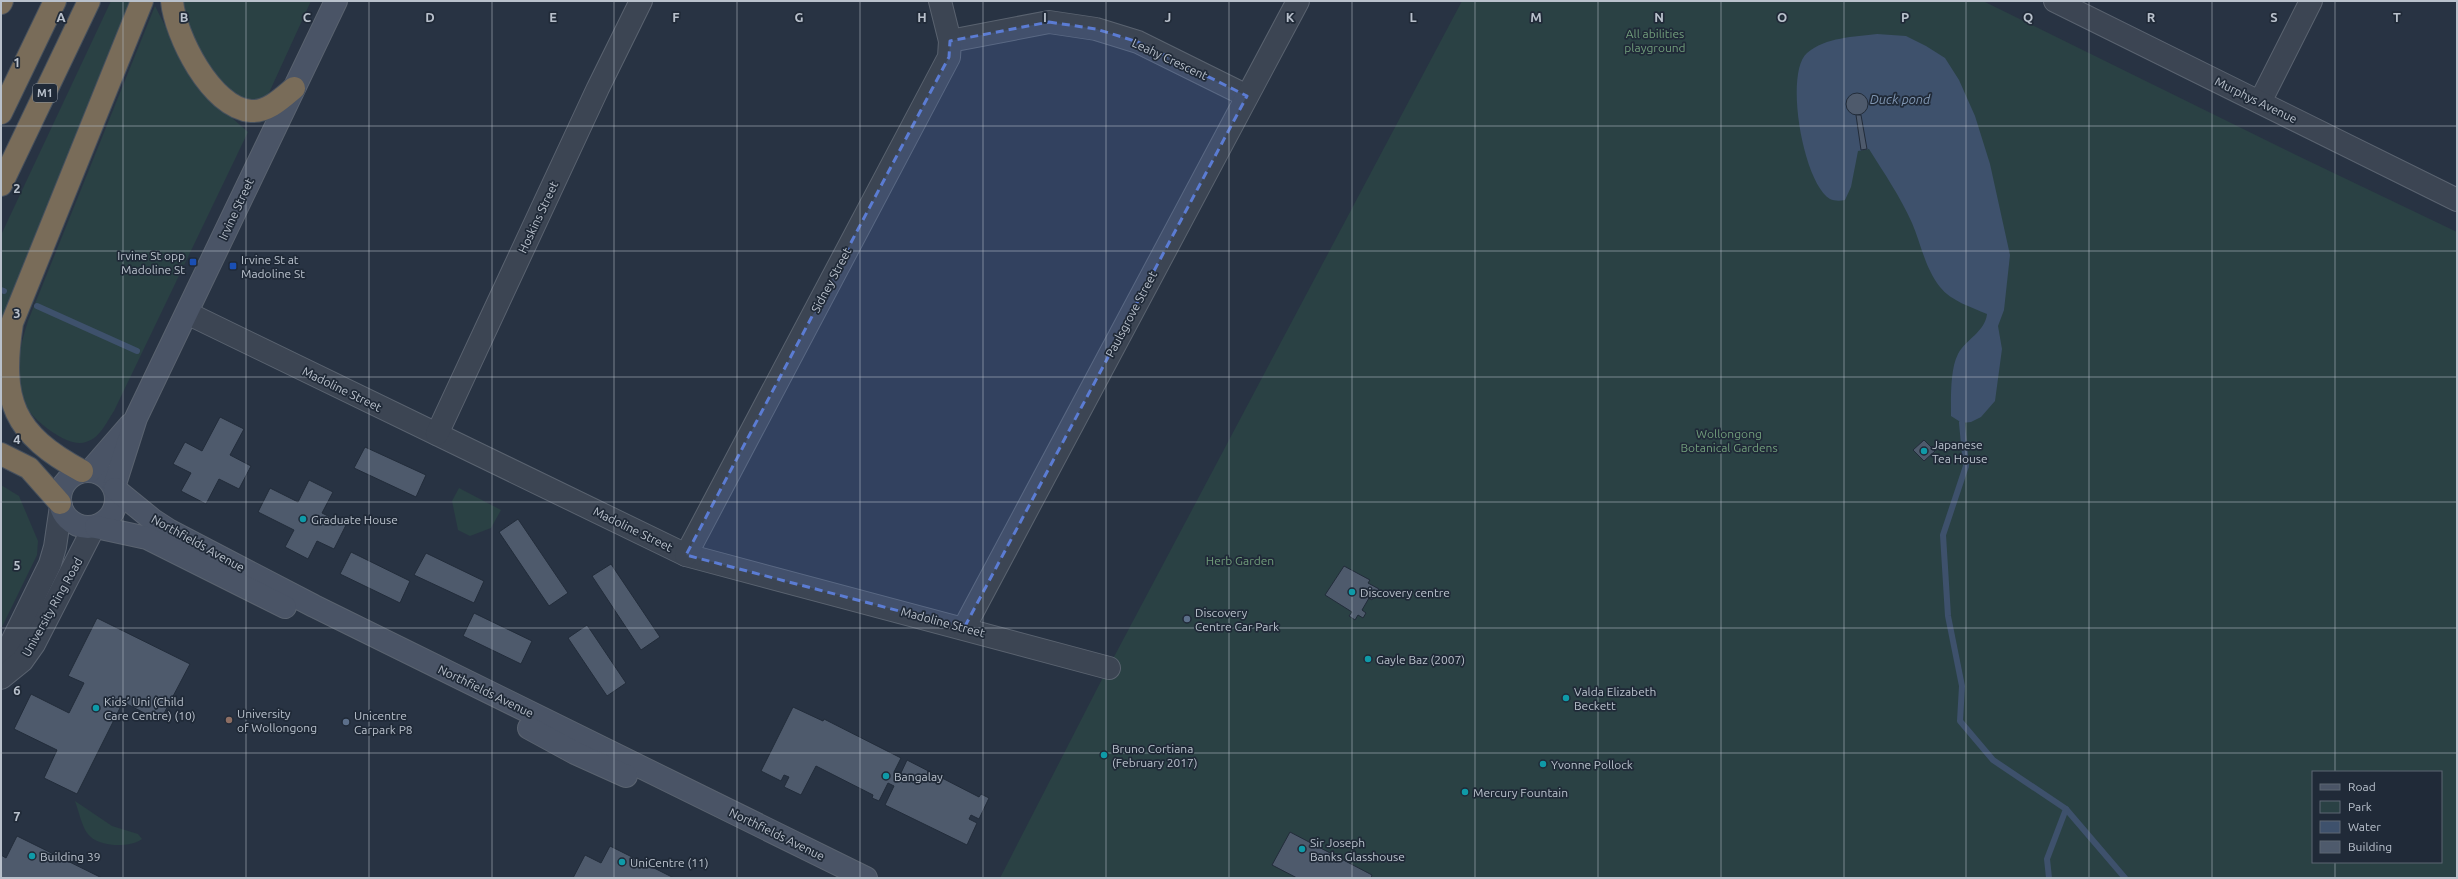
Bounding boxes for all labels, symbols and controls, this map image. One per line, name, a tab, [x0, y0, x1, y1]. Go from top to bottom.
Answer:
text: A	[56, 10, 66, 24]
text: B	[180, 10, 189, 24]
text: C	[303, 10, 312, 24]
text: D	[425, 10, 435, 24]
text: E	[549, 10, 557, 24]
text: F	[672, 10, 680, 24]
text: G	[795, 10, 804, 24]
text: H	[917, 10, 927, 24]
text: I	[1043, 10, 1047, 24]
text: J	[1165, 10, 1171, 24]
text: K	[1286, 10, 1295, 24]
text: L	[1409, 10, 1417, 24]
text: M	[1530, 10, 1542, 24]
text: N	[1654, 10, 1664, 24]
text: O	[1777, 10, 1787, 24]
text: P	[1901, 10, 1909, 24]
text: Q	[2023, 10, 2033, 24]
text: R	[2147, 10, 2156, 24]
text: S	[2270, 10, 2278, 24]
text: T	[2393, 10, 2401, 24]
park label: All abilities playground	[1624, 27, 1686, 54]
street label: Leahy Crescent	[1130, 36, 1210, 82]
text: 1	[13, 55, 21, 69]
street label: Murphys Avenue	[2213, 74, 2299, 126]
road number: M1	[33, 84, 57, 102]
water label: Duck pond	[1870, 92, 1931, 106]
street label: Irvine Street	[216, 176, 256, 242]
street label: Hoskins Street	[516, 179, 560, 255]
text: 2	[13, 181, 21, 195]
street label: Sidney Street	[808, 245, 854, 315]
place label: Irvine St opp Madoline St	[117, 249, 185, 276]
place label: Irvine St at Madoline St	[241, 253, 305, 280]
marker: Irvine St opp Madoline St	[188, 257, 198, 267]
marker: Irvine St at Madoline St	[228, 261, 238, 271]
street label: Paulsgrove Street	[1103, 269, 1159, 359]
text: 3	[13, 306, 21, 320]
street label: Madoline Street	[300, 364, 384, 414]
park label: Wollongong Botanical Gardens	[1680, 427, 1778, 454]
text: 4	[13, 432, 21, 446]
place label: Japanese Tea House	[1932, 438, 1988, 465]
marker: Japanese Tea House	[1919, 446, 1929, 456]
street label: Madoline Street	[591, 504, 675, 554]
street label: Northfields Avenue	[149, 512, 247, 574]
place label: Graduate House	[311, 513, 398, 526]
marker: Graduate House	[298, 514, 308, 524]
park label: Herb Garden	[1206, 554, 1274, 567]
street label: University Ring Road	[19, 555, 85, 659]
text: 5	[13, 558, 21, 572]
place label: Discovery centre	[1360, 586, 1450, 599]
marker: Discovery centre	[1347, 587, 1357, 597]
street label: Madoline Street	[900, 605, 987, 640]
place label: Discovery Centre Car Park	[1195, 606, 1279, 633]
marker: Discovery Centre Car Park	[1182, 614, 1192, 624]
place label: Gayle Baz (2007)	[1376, 653, 1465, 667]
marker: Gayle Baz (2007)	[1363, 654, 1373, 664]
street label: Northfields Avenue	[436, 662, 536, 720]
text: 6	[13, 683, 21, 697]
place label: Valda Elizabeth Beckett	[1574, 685, 1656, 712]
marker: Valda Elizabeth Beckett	[1561, 693, 1571, 703]
place label: Kids’ Uni (Child Care Centre) (10)	[104, 695, 196, 723]
marker: Kids’ Uni (Child Care Centre) (10)	[91, 703, 101, 713]
place label: University of Wollongong	[237, 707, 317, 734]
place label: Unicentre Carpark P8	[354, 709, 413, 736]
marker: University of Wollongong	[224, 715, 234, 725]
marker: Unicentre Carpark P8	[341, 717, 351, 727]
place label: Bruno Cortiana (February 2017)	[1112, 742, 1198, 770]
marker: Bruno Cortiana (February 2017)	[1099, 750, 1109, 760]
place label: Yvonne Pollock	[1551, 758, 1633, 771]
marker: Yvonne Pollock	[1538, 759, 1548, 769]
place label: Bangalay	[894, 770, 943, 783]
marker: Bangalay	[881, 771, 891, 781]
legend	[2312, 771, 2442, 863]
text: Road	[2348, 780, 2376, 793]
place label: Mercury Fountain	[1473, 786, 1568, 799]
marker: Mercury Fountain	[1460, 787, 1470, 797]
text: Park	[2348, 800, 2372, 813]
street label: Northfields Avenue	[727, 805, 827, 863]
text: 7	[13, 809, 21, 823]
text: Water	[2348, 820, 2381, 833]
place label: Sir Joseph Banks Glasshouse	[1310, 836, 1405, 863]
text: Building	[2348, 840, 2392, 853]
marker: Sir Joseph Banks Glasshouse	[1297, 844, 1307, 854]
place label: Building 39	[40, 850, 101, 863]
marker: Building 39	[27, 851, 37, 861]
place label: UniCentre (11)	[630, 856, 709, 870]
marker: UniCentre (11)	[617, 857, 627, 867]

